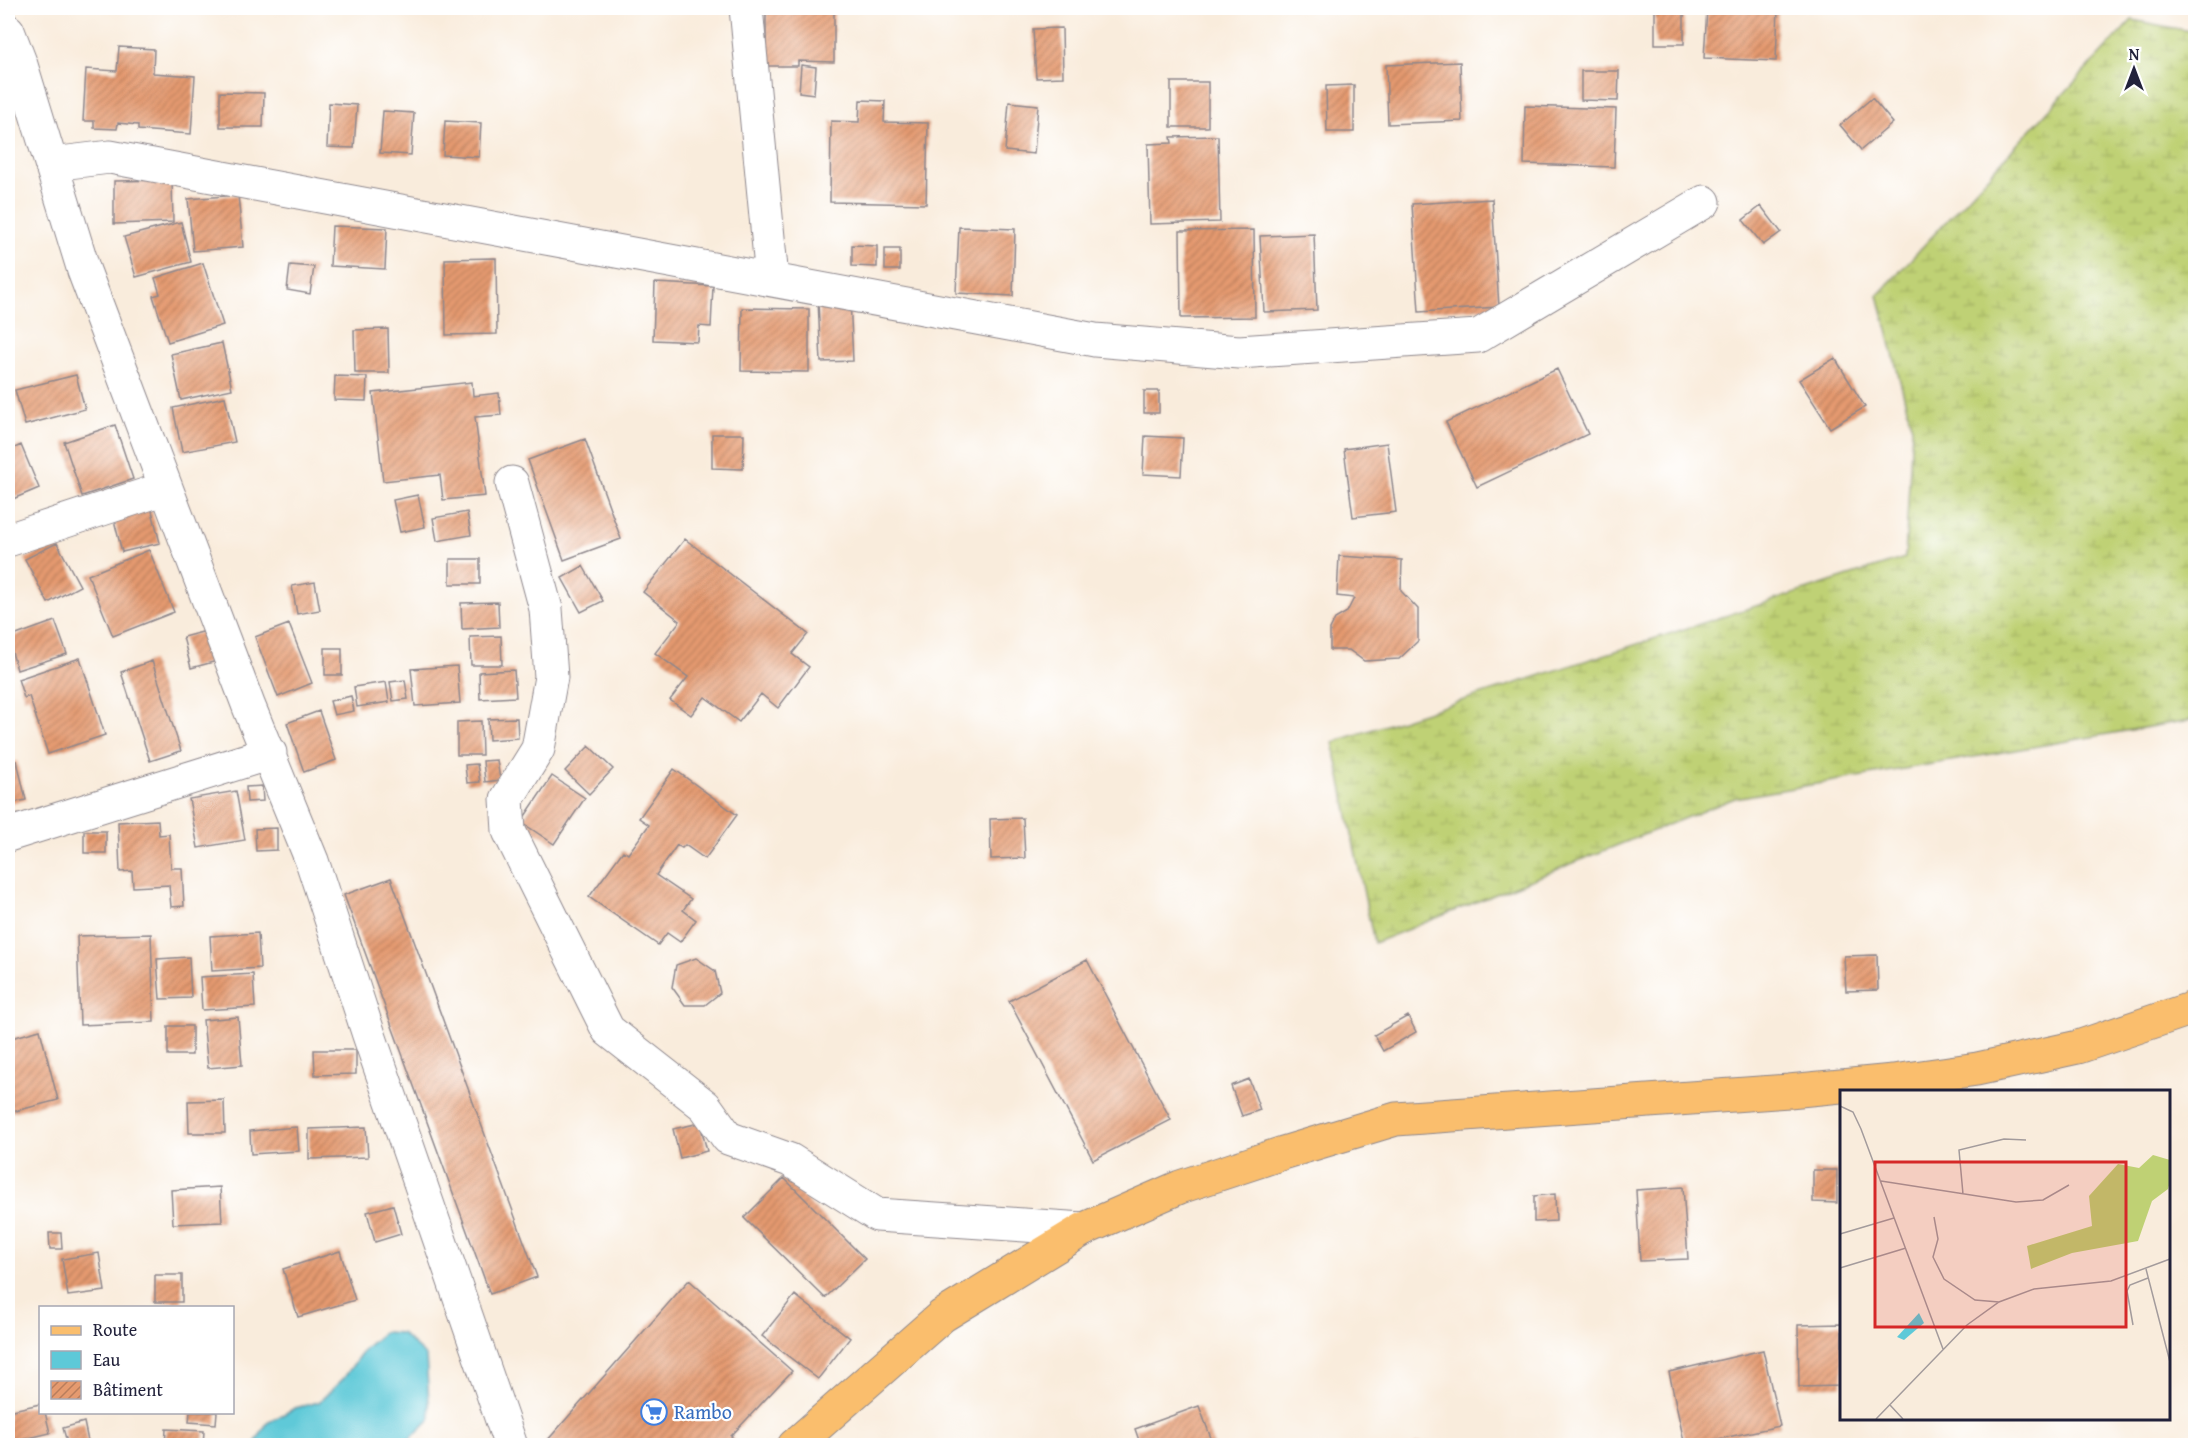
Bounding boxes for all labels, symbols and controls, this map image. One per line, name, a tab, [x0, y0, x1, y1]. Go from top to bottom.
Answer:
north arrow	[2104, 39, 2164, 99]
text: N	[2129, 42, 2140, 66]
inset map	[1840, 1090, 2170, 1420]
legend	[39, 1306, 234, 1414]
text: Route	[93, 1316, 137, 1343]
text: Eau	[93, 1346, 121, 1373]
text: Bâtiment	[93, 1376, 163, 1403]
supermarket icon: Rambo	[639, 1397, 669, 1427]
place label: Rambo	[674, 1397, 732, 1426]

